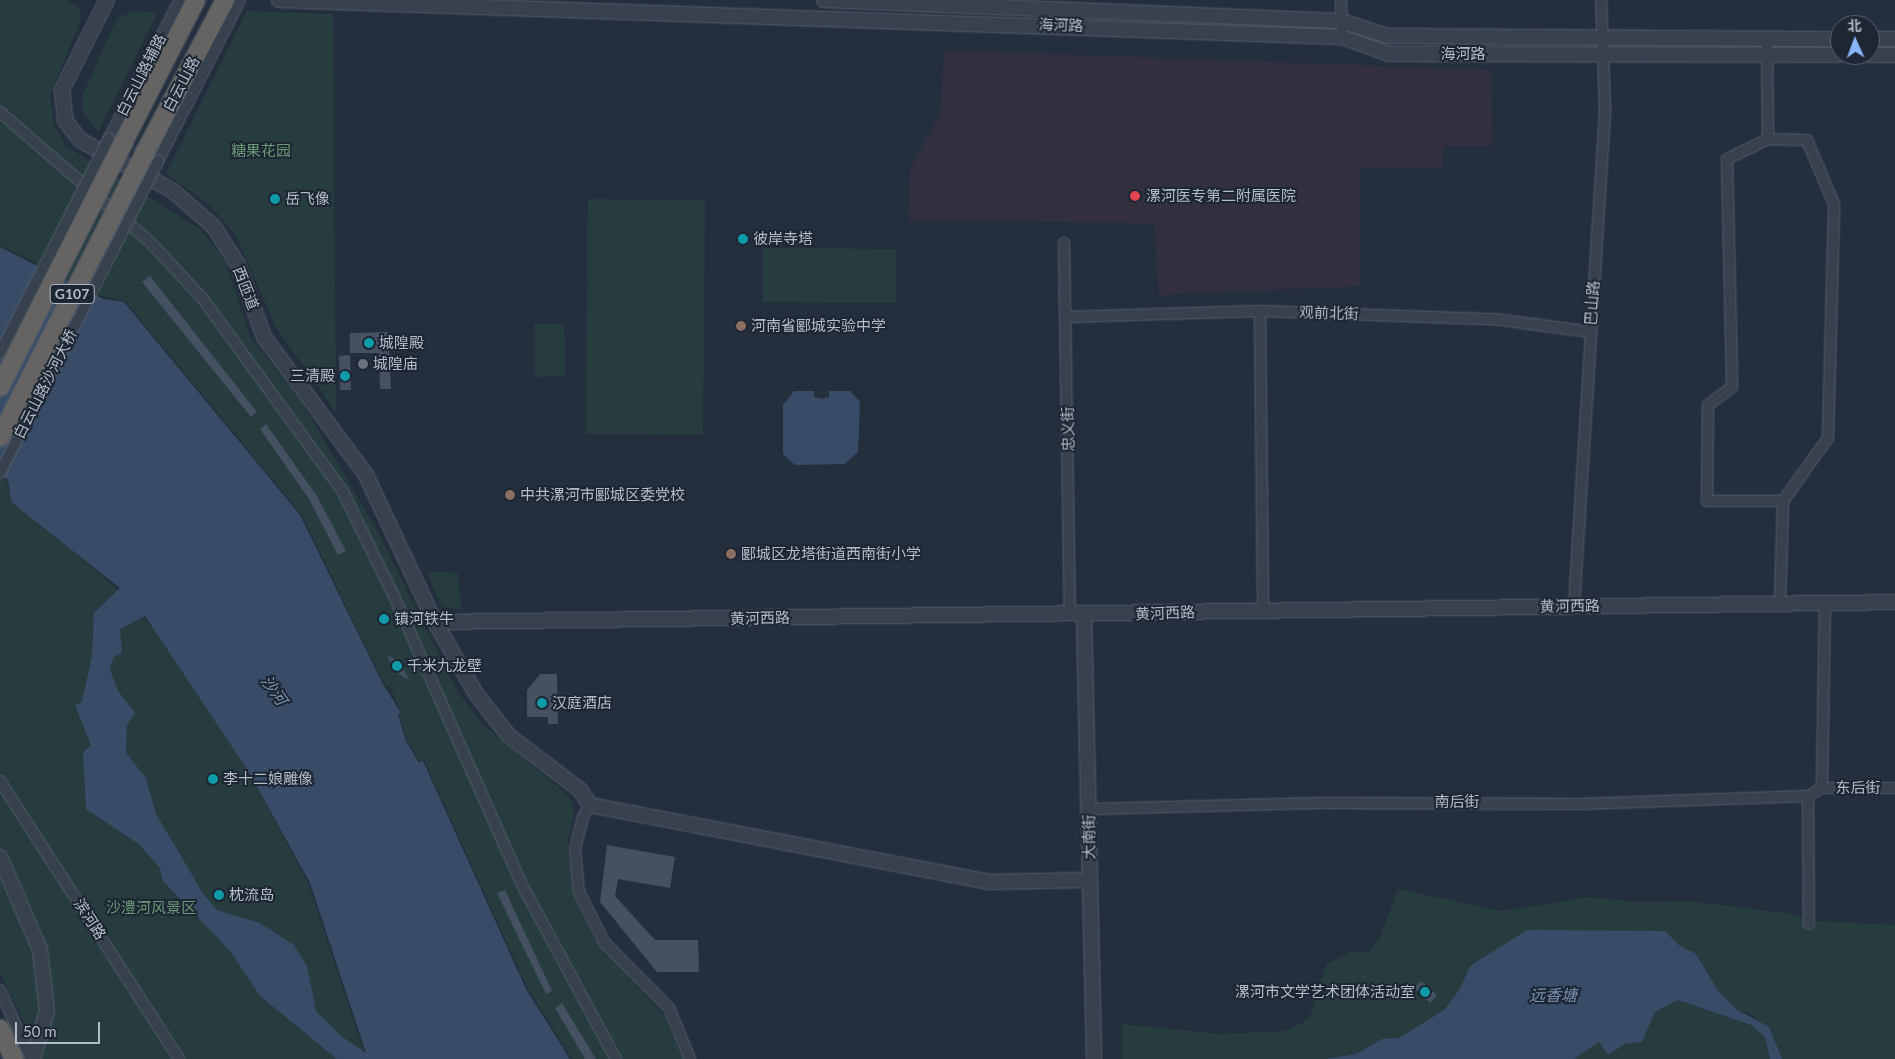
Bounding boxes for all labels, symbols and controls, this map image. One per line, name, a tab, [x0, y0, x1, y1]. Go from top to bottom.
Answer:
street label: 海河路	[1038, 15, 1084, 35]
north arrow	[1830, 15, 1880, 65]
text: 北	[1847, 17, 1862, 34]
street label: 白云山路辅路	[113, 31, 169, 119]
street label: 海河路	[1441, 45, 1485, 63]
street label: 白云山路	[159, 53, 203, 115]
park label: 糖果花园	[231, 142, 291, 160]
place label: 漯河医专第二附属医院	[1146, 187, 1296, 205]
marker: 漯河医专第二附属医院	[1128, 189, 1142, 203]
place label: 岳飞像	[285, 190, 330, 208]
marker: 岳飞像	[269, 193, 281, 205]
place label: 彼岸寺塔	[753, 230, 813, 248]
marker: 彼岸寺塔	[737, 233, 749, 245]
street label: 西匝道	[230, 264, 262, 312]
street label: 巴山路	[1581, 280, 1603, 326]
road number: G107	[50, 282, 94, 306]
street label: 观前北街	[1299, 303, 1359, 323]
place label: 河南省郾城实验中学	[751, 317, 886, 335]
marker: 河南省郾城实验中学	[735, 320, 747, 332]
street label: 白云山路沙河大桥	[10, 326, 80, 442]
place label: 城隍殿	[379, 334, 424, 352]
marker: 城隍殿	[363, 337, 375, 349]
place label: 城隍庙	[373, 355, 418, 373]
marker: 城隍庙	[357, 358, 369, 370]
place label: 三清殿	[290, 367, 335, 385]
marker: 三清殿	[339, 370, 351, 382]
street label: 忠义街	[1059, 406, 1077, 452]
place label: 中共漯河市郾城区委党校	[520, 486, 685, 504]
marker: 中共漯河市郾城区委党校	[504, 489, 516, 501]
place label: 郾城区龙塔街道西南街小学	[741, 545, 921, 563]
marker: 郾城区龙塔街道西南街小学	[725, 548, 737, 560]
street label: 黄河西路	[1540, 596, 1600, 616]
street label: 黄河西路	[1135, 603, 1195, 623]
street label: 黄河西路	[730, 608, 790, 628]
place label: 镇河铁牛	[394, 610, 454, 628]
marker: 镇河铁牛	[378, 613, 390, 625]
place label: 千米九龙壁	[407, 657, 482, 675]
marker: 千米九龙壁	[391, 660, 403, 672]
water label: 沙河	[257, 671, 291, 709]
place label: 汉庭酒店	[552, 694, 612, 712]
marker: 汉庭酒店	[536, 697, 548, 709]
place label: 李十二娘雕像	[223, 770, 313, 788]
marker: 李十二娘雕像	[207, 773, 219, 785]
street label: 东后街	[1836, 779, 1880, 797]
street label: 南后街	[1435, 793, 1479, 811]
street label: 大南街	[1080, 815, 1098, 859]
place label: 枕流岛	[229, 886, 274, 904]
marker: 枕流岛	[213, 889, 225, 901]
street label: 滨河路	[70, 895, 110, 943]
park label: 沙澧河风景区	[106, 899, 196, 917]
place label: 漯河市文学艺术团体活动室	[1235, 983, 1415, 1001]
water label: 远香塘	[1529, 985, 1577, 1005]
marker: 漯河市文学艺术团体活动室	[1419, 986, 1431, 998]
scale bar	[18, 1012, 102, 1044]
text: 50 m	[23, 1022, 57, 1040]

